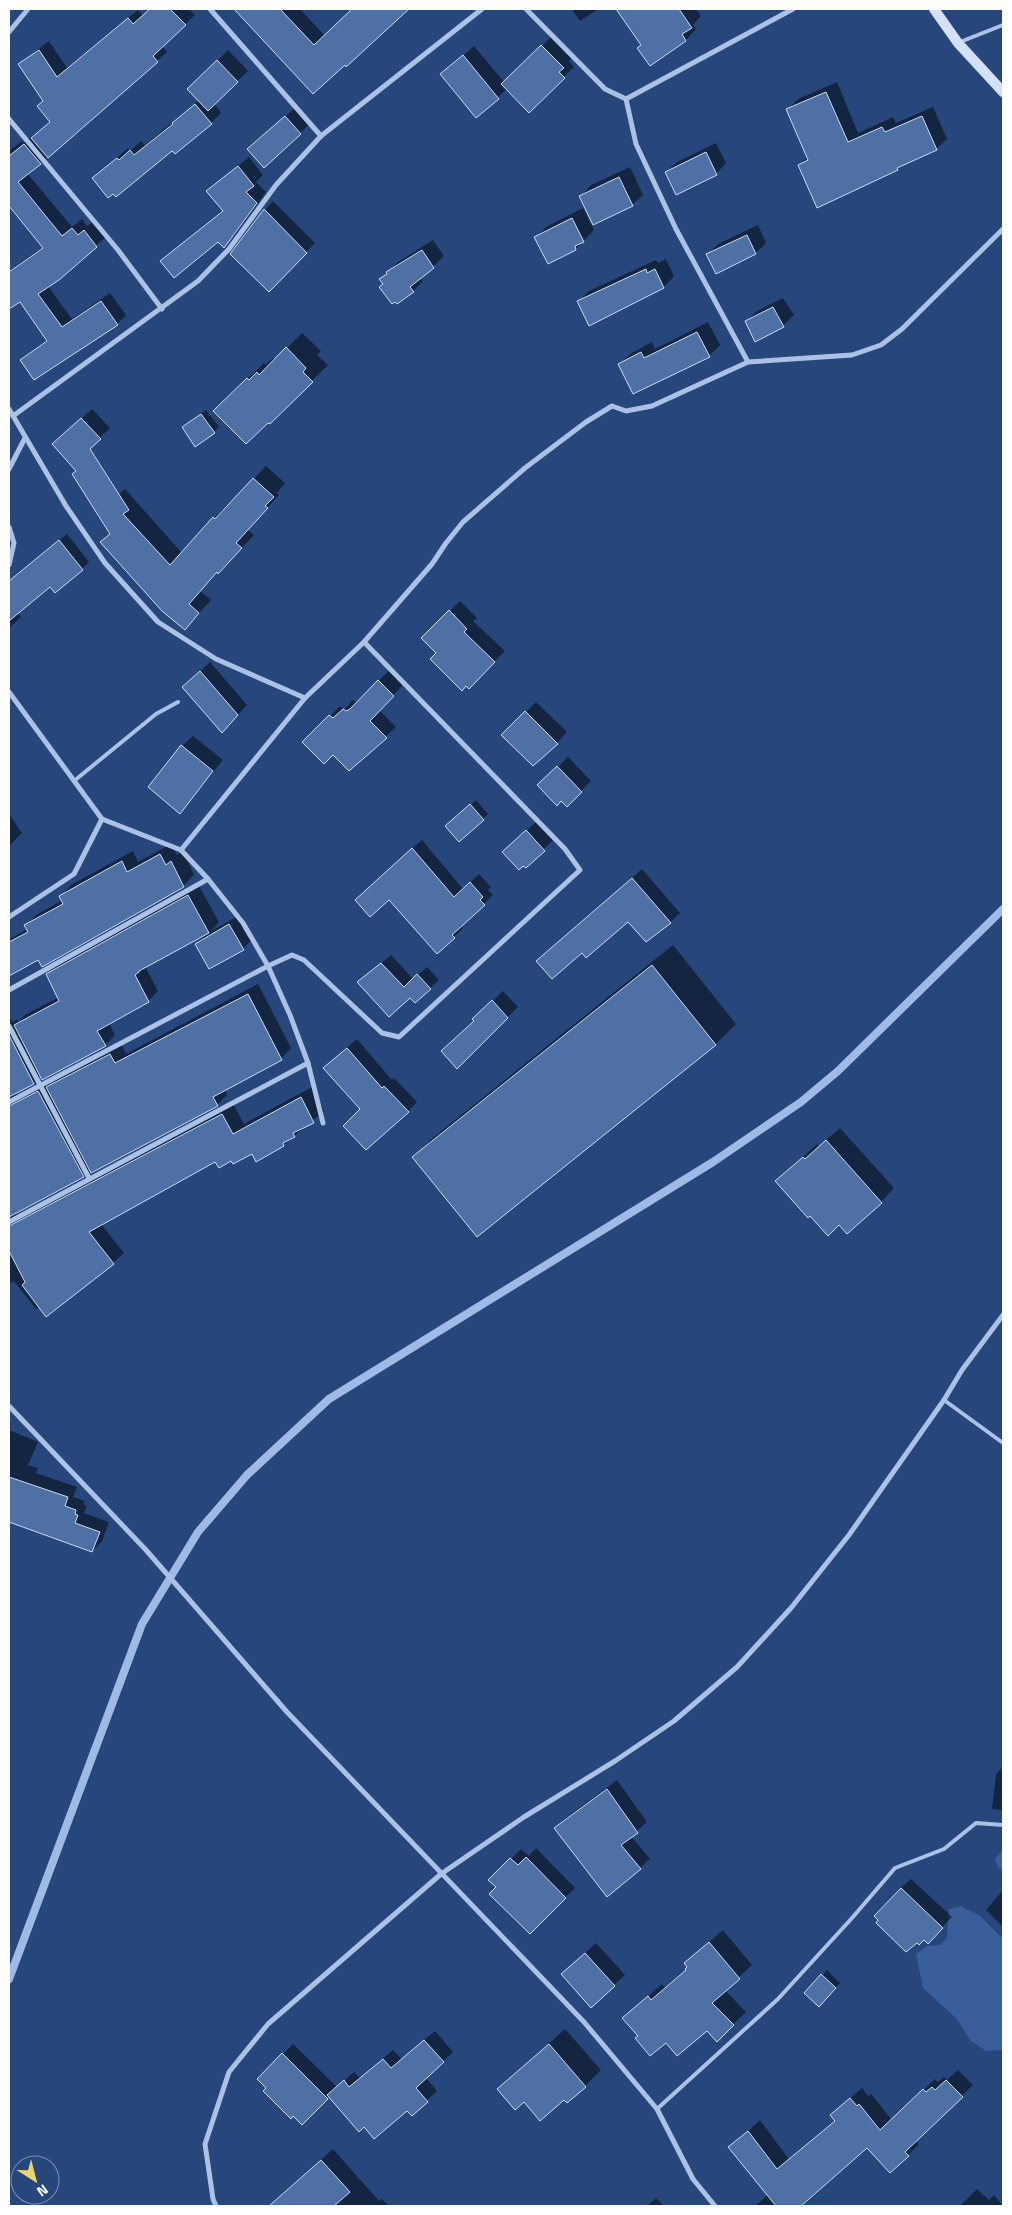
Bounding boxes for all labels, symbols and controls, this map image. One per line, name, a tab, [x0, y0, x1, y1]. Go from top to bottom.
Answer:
north arrow	[10, 2155, 60, 2205]
text: N	[33, 2180, 53, 2202]

